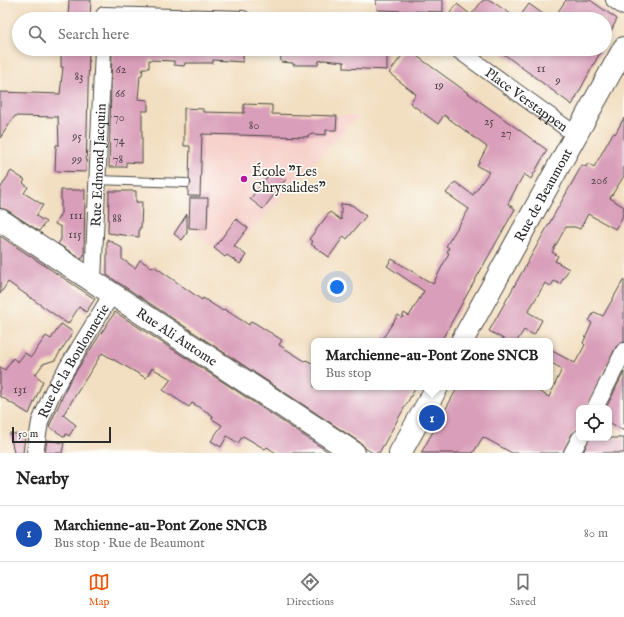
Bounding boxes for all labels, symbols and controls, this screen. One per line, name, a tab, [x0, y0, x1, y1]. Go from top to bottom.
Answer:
search box	[12, 12, 612, 56]
icon: search	[26, 23, 48, 45]
text: Search here	[58, 25, 129, 44]
house number: 11	[537, 61, 545, 76]
house number: 62	[116, 62, 127, 77]
street label: Place Verstappen	[481, 64, 572, 137]
house number: 83	[74, 69, 84, 84]
house number: 9	[554, 73, 561, 88]
house number: 19	[434, 78, 444, 93]
house number: 66	[115, 86, 126, 101]
street label: Rue Edmond Jacquin	[87, 102, 111, 227]
house number: 70	[113, 110, 125, 125]
house number: 25	[484, 114, 495, 129]
house number: 80	[249, 118, 259, 133]
house number: 27	[500, 126, 512, 141]
house number: 95	[71, 129, 82, 144]
house number: 74	[113, 133, 125, 148]
street label: Rue de Beaumont	[511, 145, 577, 245]
house number: 99	[71, 152, 82, 167]
house number: 78	[113, 152, 123, 167]
place label: École "Les Chrysalides"	[252, 162, 326, 197]
house number: 206	[591, 173, 608, 188]
marker: École "Les Chrysalides"	[239, 174, 249, 184]
house number: 111	[69, 208, 83, 223]
house number: 88	[112, 211, 122, 226]
house number: 115	[68, 227, 82, 242]
your location	[327, 277, 347, 297]
street label: Rue de la Boulonnerie	[35, 300, 114, 421]
street label: Rue Ali Autome	[132, 304, 221, 371]
popup	[311, 338, 553, 390]
text: Marchienne-au-Pont Zone SNCB	[325, 346, 539, 365]
text: Bus stop	[325, 365, 371, 382]
house number: 131	[13, 382, 27, 397]
pin: 1	[419, 403, 445, 433]
map controls	[576, 405, 612, 441]
button: locate	[576, 405, 612, 441]
scale bar	[12, 425, 111, 444]
text: 50 m	[18, 427, 38, 441]
text: Nearby	[16, 469, 69, 490]
text: Marchienne-au-Pont Zone SNCB	[54, 516, 267, 535]
text: 1	[27, 525, 31, 542]
text: 80 m	[584, 525, 608, 542]
text: Bus stop · Rue de Beaumont	[54, 535, 205, 552]
tab: Map	[88, 571, 110, 609]
tab: Directions	[286, 571, 334, 609]
tab: Saved	[510, 571, 536, 609]

